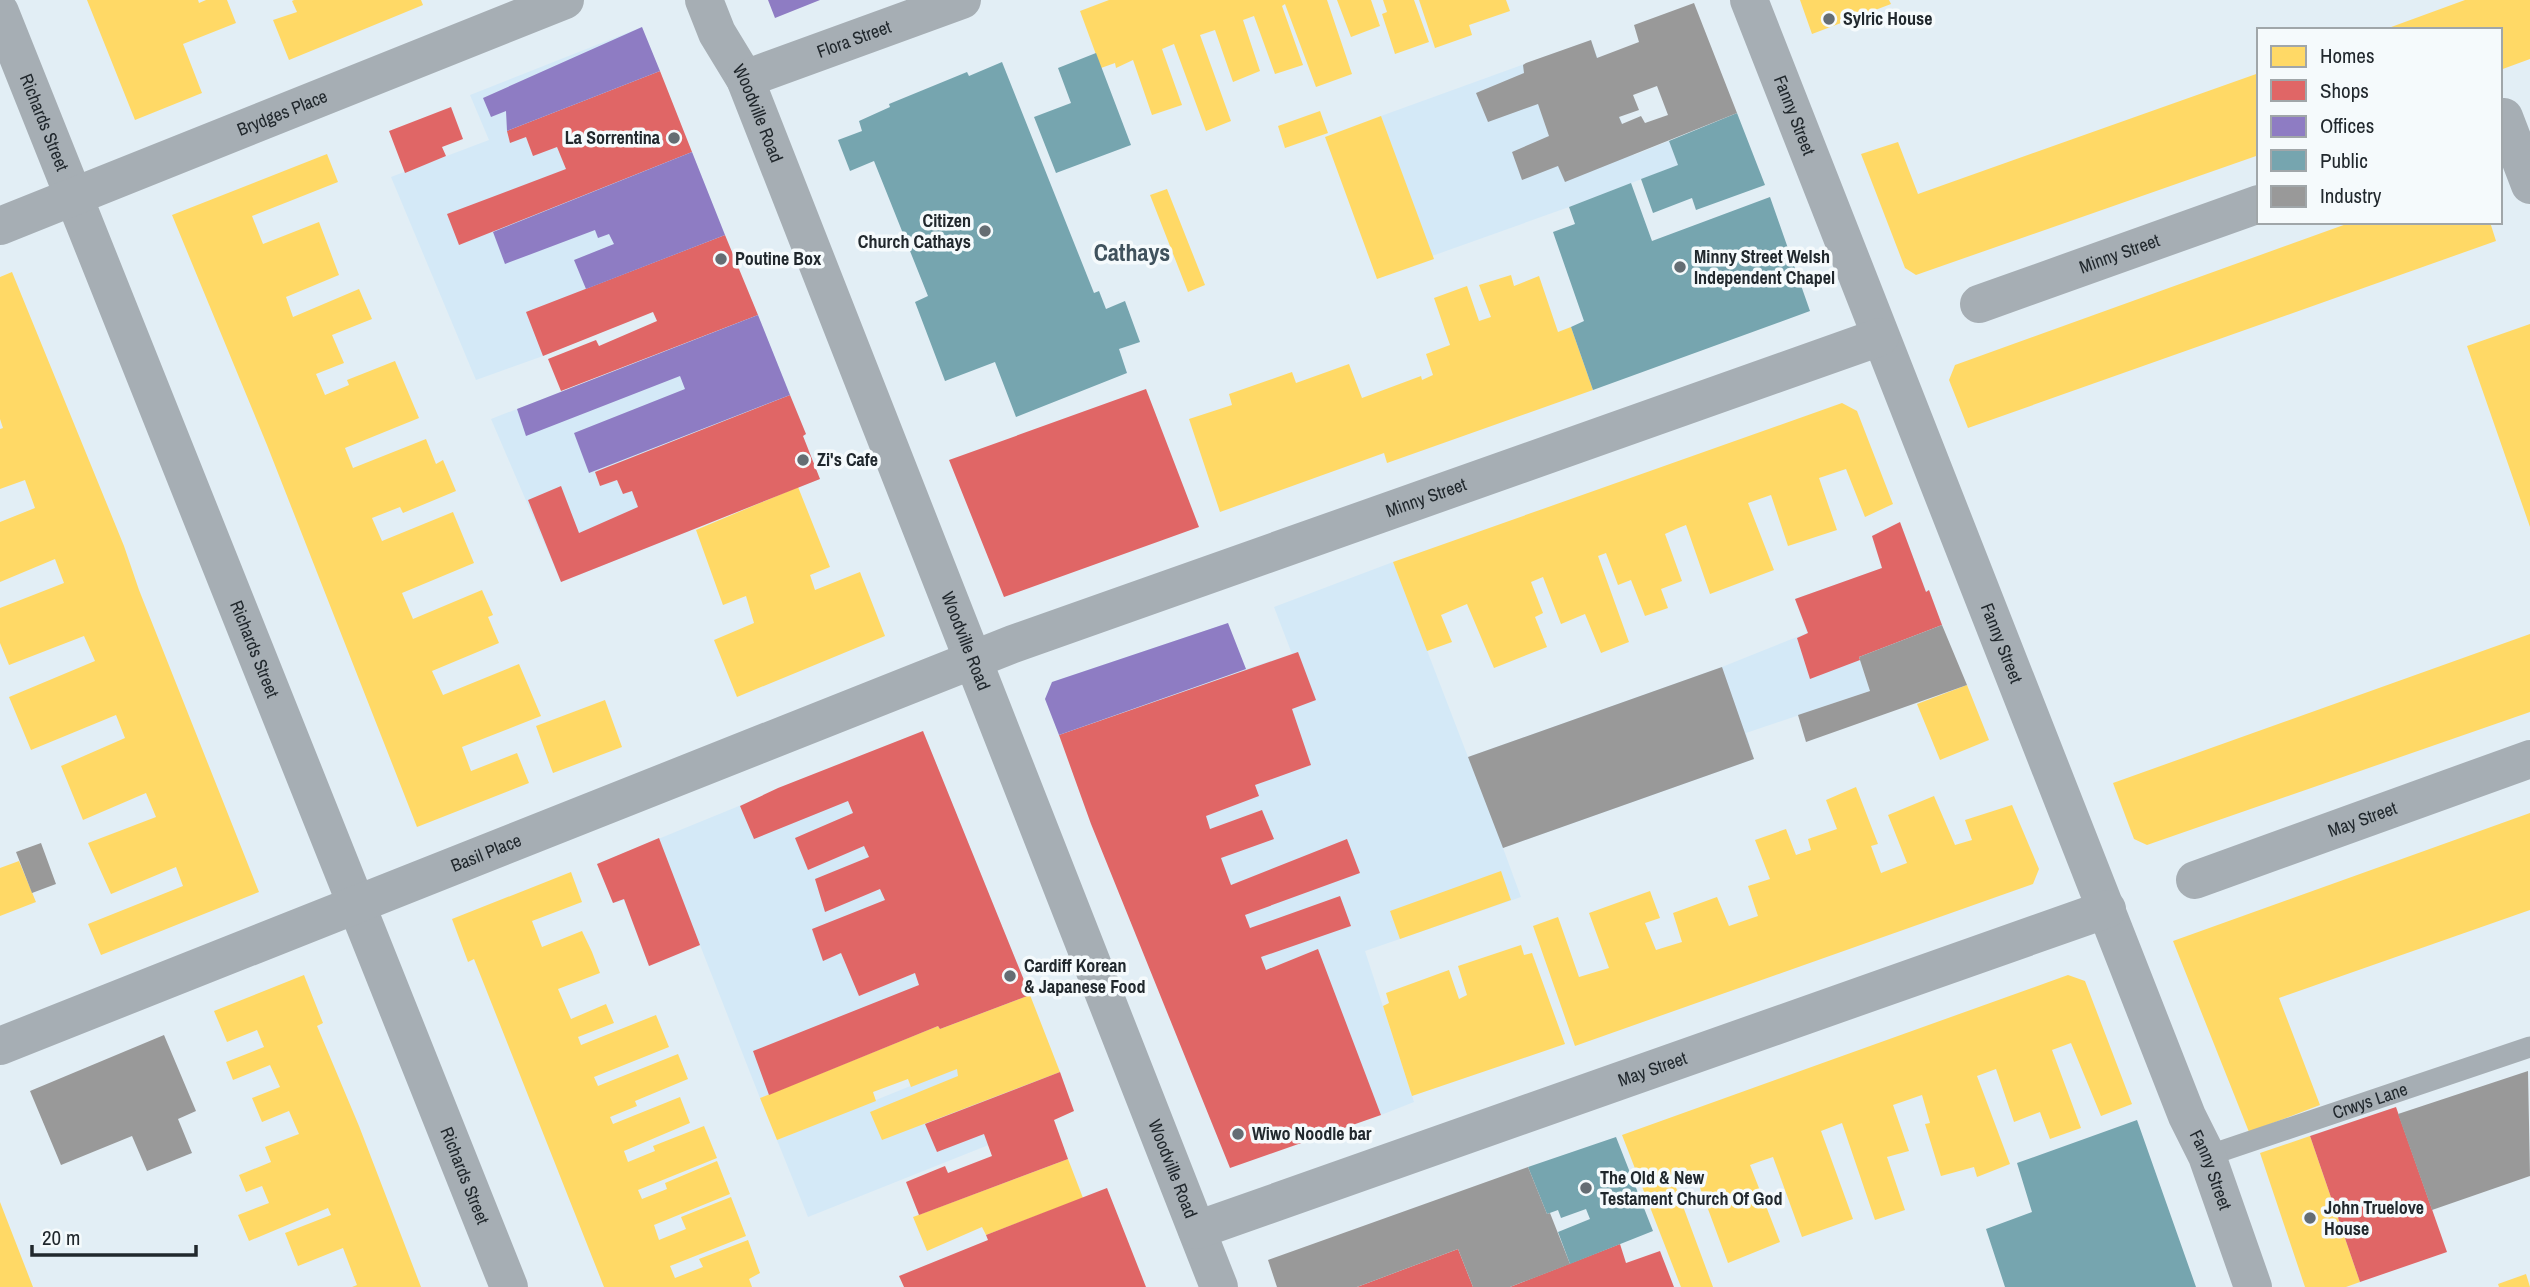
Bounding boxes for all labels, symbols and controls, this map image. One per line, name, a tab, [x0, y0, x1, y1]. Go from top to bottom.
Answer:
place label: Sylric House	[1843, 6, 1932, 31]
marker: Sylric House	[1821, 11, 1837, 27]
street label: Flora Street	[813, 14, 894, 64]
legend	[2257, 28, 2502, 224]
text: Homes	[2320, 41, 2375, 70]
street label: Woodville Road	[727, 59, 790, 166]
street label: Richards Street	[14, 70, 75, 175]
street label: Fanny Street	[1768, 72, 1822, 159]
text: Shops	[2320, 76, 2369, 105]
street label: Brydges Place	[233, 83, 331, 142]
text: Offices	[2320, 111, 2374, 140]
place label: La Sorrentina	[565, 125, 661, 150]
marker: La Sorrentina	[666, 130, 682, 146]
text: Public	[2320, 146, 2368, 175]
text: Industry	[2320, 181, 2382, 210]
place label: Citizen Church Cathays	[858, 208, 971, 254]
marker: Citizen Church Cathays	[977, 223, 993, 239]
street label: Minny Street	[2075, 228, 2163, 279]
district label: Cathays	[1094, 236, 1170, 268]
place label: Minny Street Welsh Independent Chapel	[1694, 244, 1835, 290]
place label: Poutine Box	[735, 246, 822, 271]
marker: Poutine Box	[713, 251, 729, 267]
marker: Minny Street Welsh Independent Chapel	[1672, 259, 1688, 275]
place label: Zi's Cafe	[817, 447, 878, 472]
marker: Zi's Cafe	[795, 452, 811, 468]
street label: Minny Street	[1382, 472, 1470, 523]
street label: Woodville Road	[935, 588, 997, 694]
street label: Richards Street	[224, 597, 285, 701]
street label: Fanny Street	[1975, 599, 2029, 687]
street label: May Street	[2324, 795, 2400, 843]
street label: Basil Place	[447, 827, 525, 878]
place label: Cardiff Korean & Japanese Food	[1024, 953, 1146, 999]
marker: Cardiff Korean & Japanese Food	[1002, 968, 1018, 984]
street label: May Street	[1614, 1045, 1690, 1093]
street label: Crwys Lane	[2329, 1076, 2411, 1125]
street label: Woodville Road	[1142, 1116, 1204, 1222]
place label: Wiwo Noodle bar	[1252, 1121, 1372, 1146]
street label: Richards Street	[434, 1123, 496, 1228]
marker: Wiwo Noodle bar	[1230, 1126, 1246, 1142]
street label: Fanny Street	[2184, 1126, 2238, 1213]
place label: The Old & New Testament Church Of God	[1600, 1165, 1783, 1211]
marker: The Old & New Testament Church Of God	[1578, 1180, 1594, 1196]
place label: John Truelove House	[2324, 1195, 2424, 1241]
marker: John Truelove House	[2302, 1210, 2318, 1226]
scale bar	[32, 1214, 196, 1258]
text: 20 m	[42, 1223, 80, 1252]

